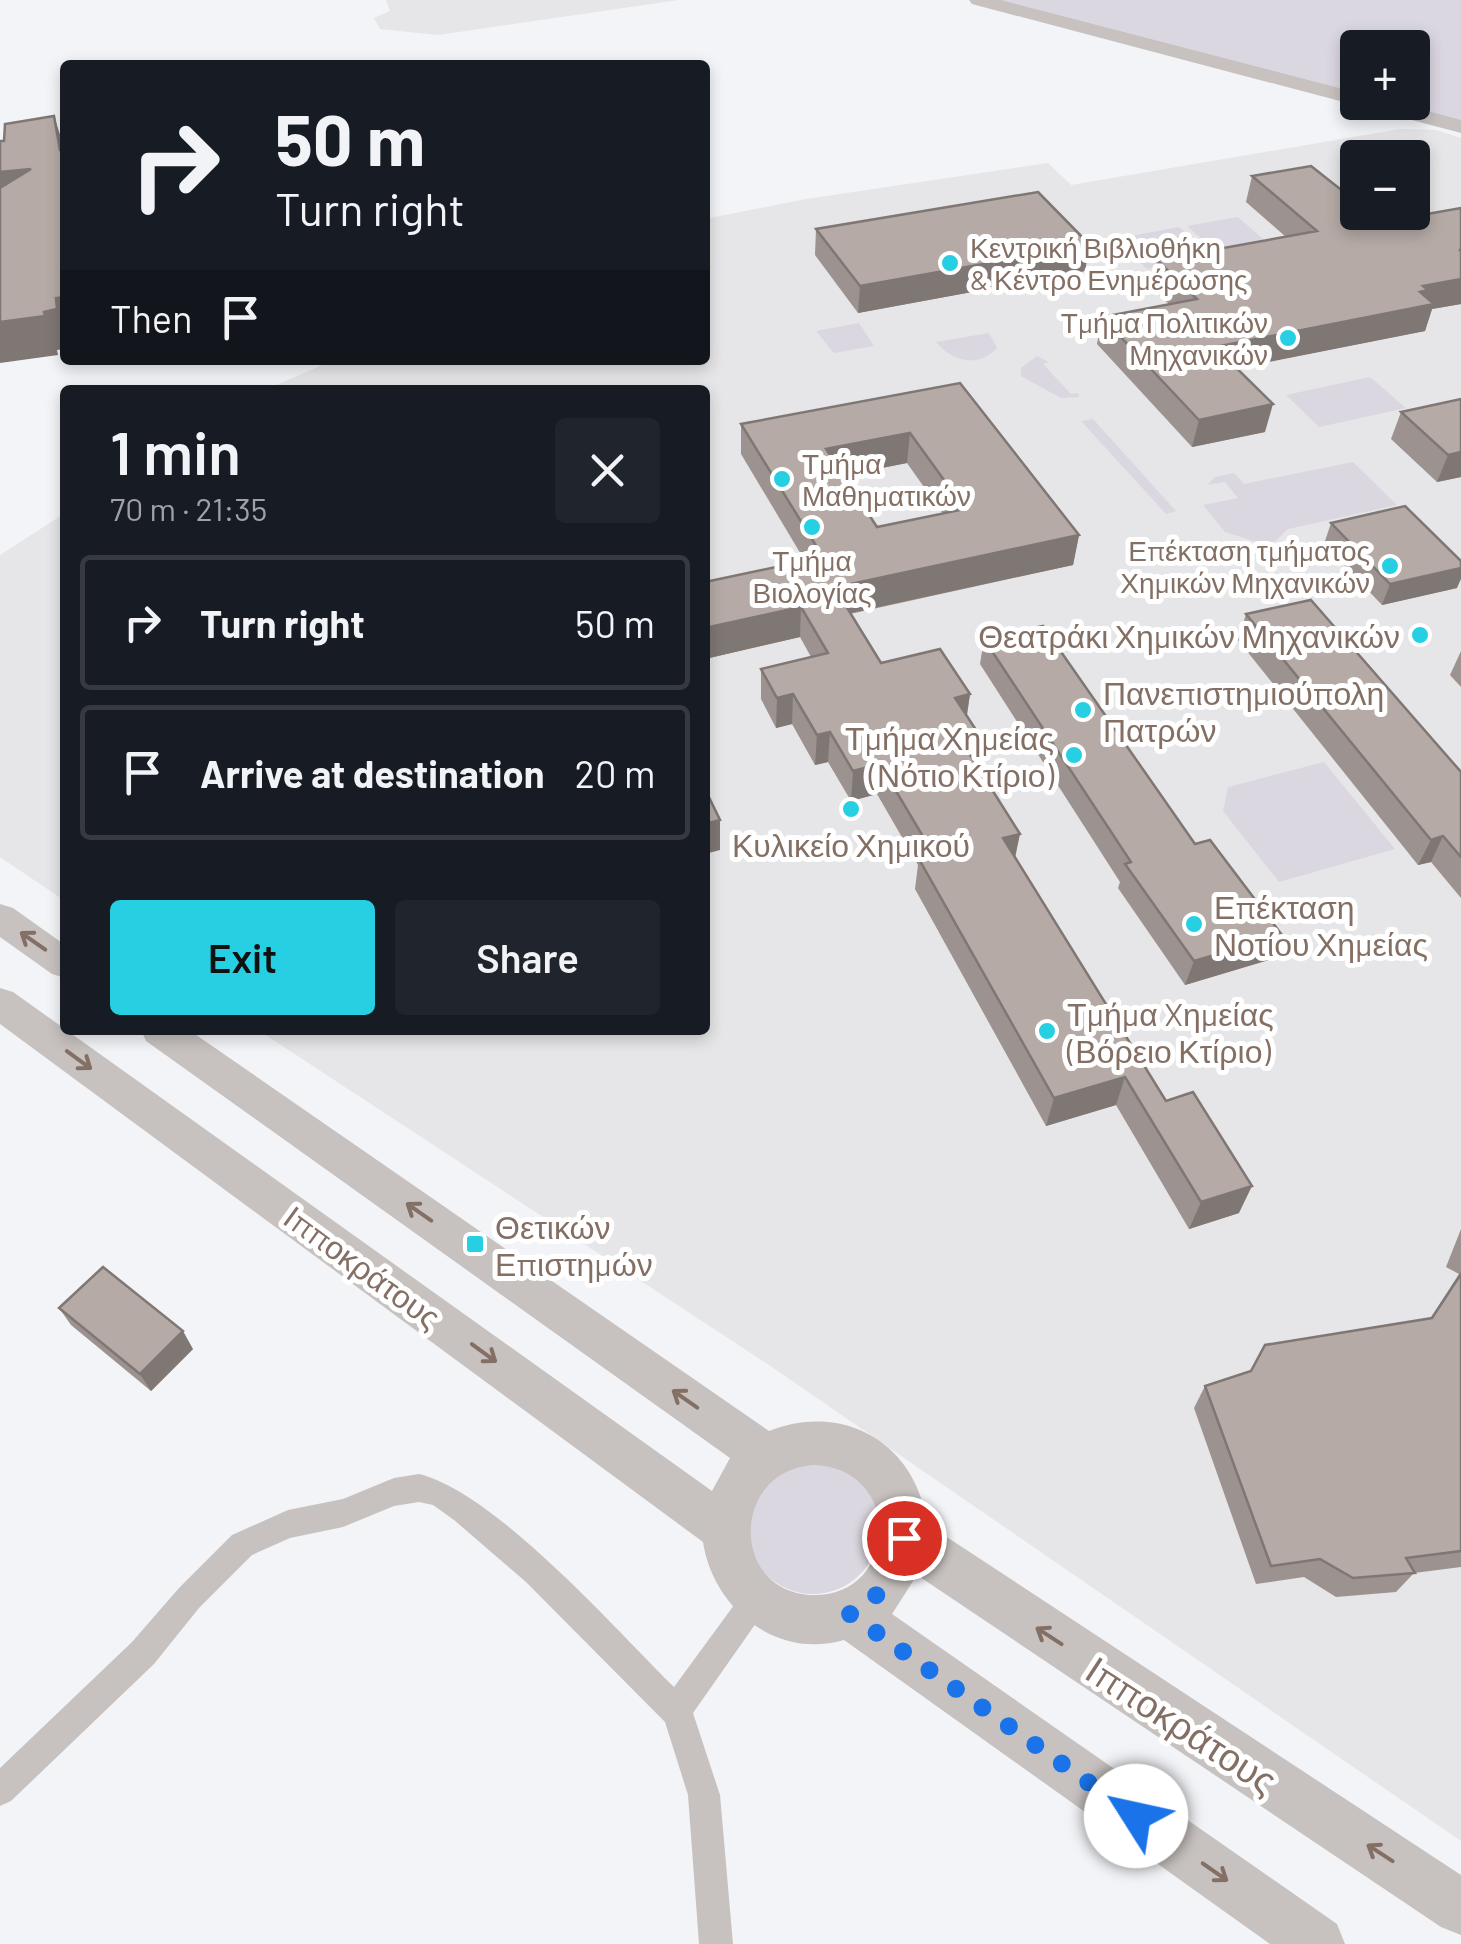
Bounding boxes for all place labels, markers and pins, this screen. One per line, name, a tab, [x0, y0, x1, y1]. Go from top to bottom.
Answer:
place label: Κεντρική Βιβλιοθήκη & Κέντρο Ενημέρωσης	[970, 230, 1248, 296]
marker: Κεντρική Βιβλιοθήκη & Κέντρο Ενημέρωσης	[939, 252, 961, 274]
place label: Τμήμα Πολιτικών Μηχανικών	[1061, 305, 1268, 371]
marker: Τμήμα Πολιτικών Μηχανικών	[1277, 327, 1299, 349]
place label: Τμήμα Μαθηματικών	[802, 446, 971, 512]
marker: Τμήμα Μαθηματικών	[771, 468, 793, 490]
marker: Τμήμα Βιολογίας	[801, 516, 823, 538]
place label: Επέκταση τμήματος Χημικών Μηχανικών	[1120, 533, 1370, 599]
place label: Τμήμα Βιολογίας	[753, 543, 872, 609]
marker: Επέκταση τμήματος Χημικών Μηχανικών	[1379, 555, 1401, 577]
place label: Θεατράκι Χημικών Μηχανικών	[978, 616, 1400, 655]
marker: Θεατράκι Χημικών Μηχανικών	[1409, 624, 1431, 646]
place label: Πανεπιστημιούπολη Πατρών	[1103, 673, 1384, 749]
marker: Πανεπιστημιούπολη Πατρών	[1072, 699, 1094, 721]
place label: Τμήμα Χημείας (Νότιο Κτίριο)	[845, 718, 1055, 794]
marker: Τμήμα Χημείας (Νότιο Κτίριο)	[1063, 744, 1085, 766]
marker: Κυλικείο Χημικού	[840, 798, 862, 820]
place label: Κυλικείο Χημικού	[732, 825, 970, 864]
place label: Επέκταση Νοτίου Χημείας	[1214, 887, 1428, 963]
marker: Επέκταση Νοτίου Χημείας	[1183, 913, 1205, 935]
place label: Τμήμα Xημείας (Βόρειο Κτίριο)	[1066, 994, 1274, 1070]
marker: Τμήμα Xημείας (Βόρειο Κτίριο)	[1036, 1020, 1058, 1042]
place label: Θετικών Επιστημών	[495, 1207, 653, 1283]
marker: Θετικών Επιστημών	[464, 1233, 486, 1255]
pin	[862, 1496, 947, 1581]

